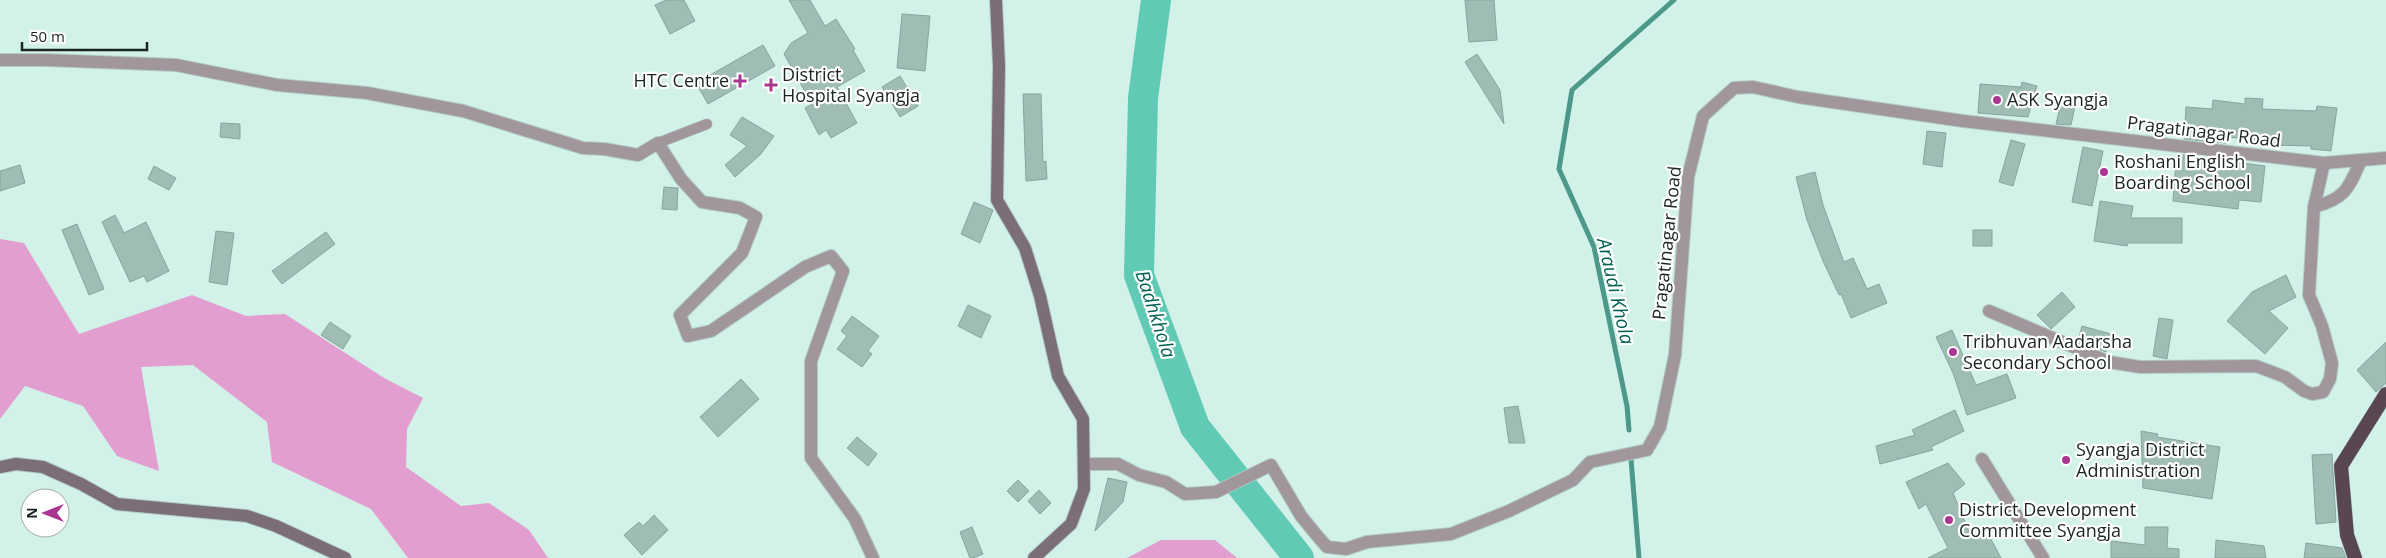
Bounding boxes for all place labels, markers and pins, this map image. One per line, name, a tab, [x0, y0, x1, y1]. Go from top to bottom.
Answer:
place label: District Hospital Syangja	[782, 62, 920, 107]
place label: HTC Centre	[633, 68, 729, 92]
marker: HTC Centre	[733, 74, 747, 88]
marker: District Hospital Syangja	[764, 78, 778, 92]
place label: ASK Syangja	[2007, 87, 2108, 111]
marker: ASK Syangja	[1991, 94, 2003, 106]
place label: Roshani English Boarding School	[2114, 149, 2251, 194]
marker: Roshani English Boarding School	[2098, 166, 2110, 178]
place label: Tribhuvan Aadarsha Secondary School	[1963, 329, 2132, 374]
marker: Tribhuvan Aadarsha Secondary School	[1947, 346, 1959, 358]
place label: Syangja District Administration	[2076, 437, 2204, 482]
marker: Syangja District Administration	[2060, 454, 2072, 466]
place label: District Development Committee Syangja	[1959, 497, 2136, 542]
marker: District Development Committee Syangja	[1943, 514, 1955, 526]

